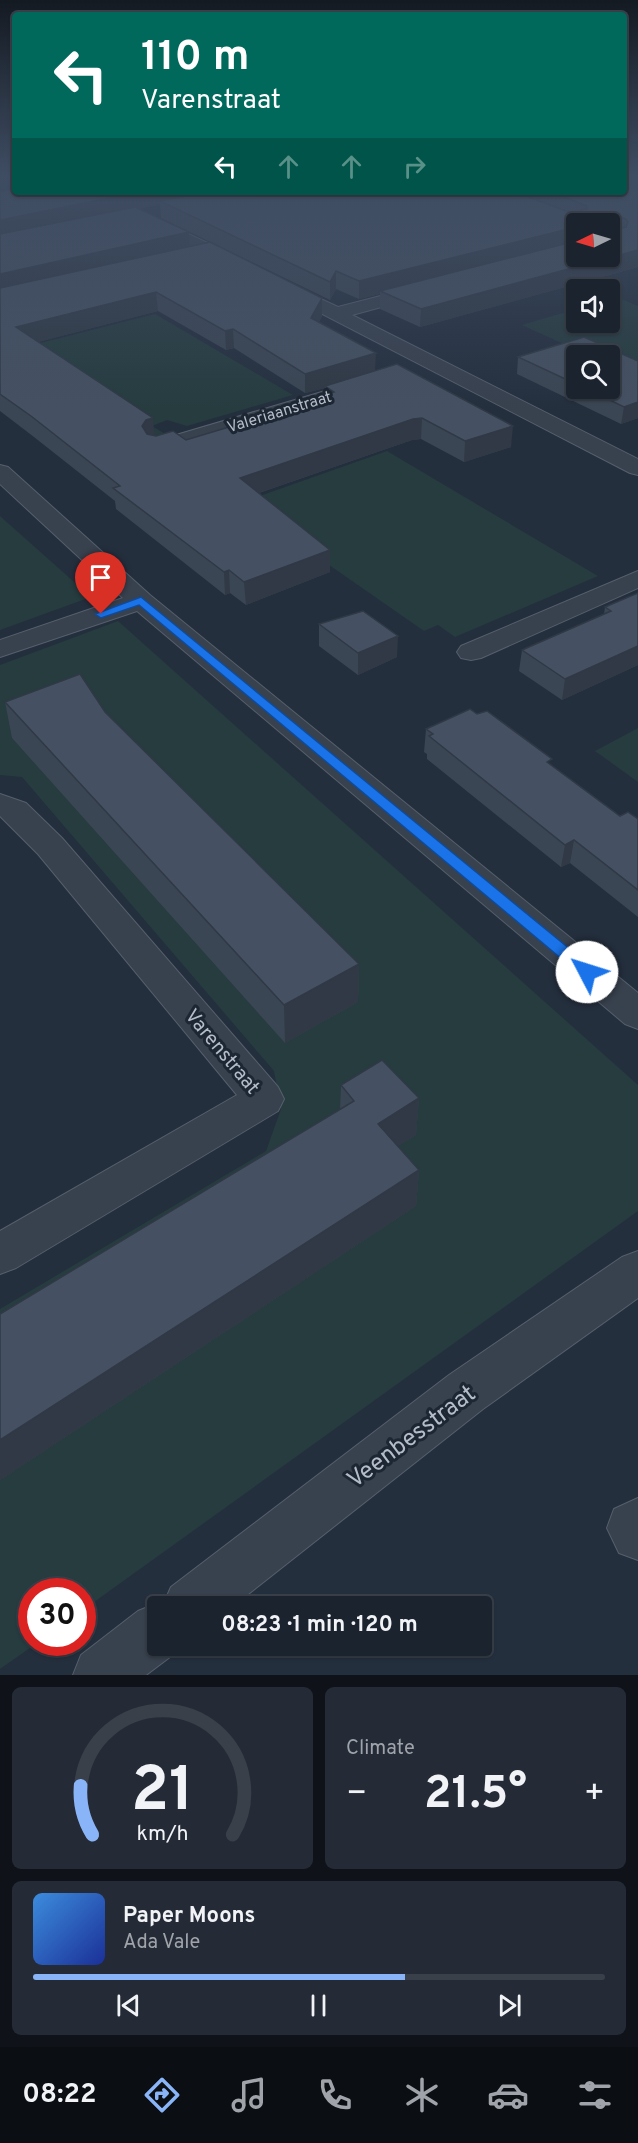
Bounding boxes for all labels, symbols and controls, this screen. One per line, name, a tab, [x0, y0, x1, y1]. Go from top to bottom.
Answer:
text: 110 m	[141, 32, 250, 85]
icon: left	[42, 36, 120, 114]
text: Varenstraat	[141, 84, 281, 118]
icon: left	[209, 150, 242, 183]
icon: ahead	[272, 150, 305, 183]
icon: ahead	[335, 150, 368, 183]
icon: right	[398, 150, 431, 183]
north arrow	[566, 213, 620, 267]
map controls	[566, 213, 620, 399]
button: sound	[566, 279, 620, 333]
button: search	[566, 345, 620, 399]
street label: Valeriaanstraat	[225, 388, 334, 438]
pin	[75, 552, 126, 614]
icon: arrive	[84, 561, 117, 594]
position arrow	[555, 940, 619, 1004]
street label: Varenstraat	[178, 1004, 265, 1100]
street label: Veenbesstraat	[342, 1380, 482, 1496]
speed limit sign: 30	[18, 1578, 96, 1656]
text: 08:23 · 1 min · 120 m	[221, 1612, 418, 1639]
text: Climate	[346, 1736, 415, 1762]
text: 21	[131, 1754, 194, 1833]
text: 21.5°	[424, 1767, 527, 1824]
text: −	[346, 1774, 367, 1816]
text: +	[584, 1774, 605, 1816]
text: km/h	[136, 1821, 189, 1848]
text: Paper Moons	[123, 1903, 255, 1930]
text: Ada Vale	[123, 1930, 200, 1956]
icon: previous	[112, 1989, 145, 2022]
icon: pause	[302, 1989, 335, 2022]
icon: next	[493, 1989, 526, 2022]
icon: directions	[141, 2074, 183, 2116]
icon: music	[228, 2074, 270, 2116]
icon: phone	[314, 2074, 356, 2116]
icon: climate	[401, 2074, 443, 2116]
icon: car	[487, 2074, 529, 2116]
icon: filters	[574, 2074, 616, 2116]
text: 08:22	[22, 2078, 97, 2112]

